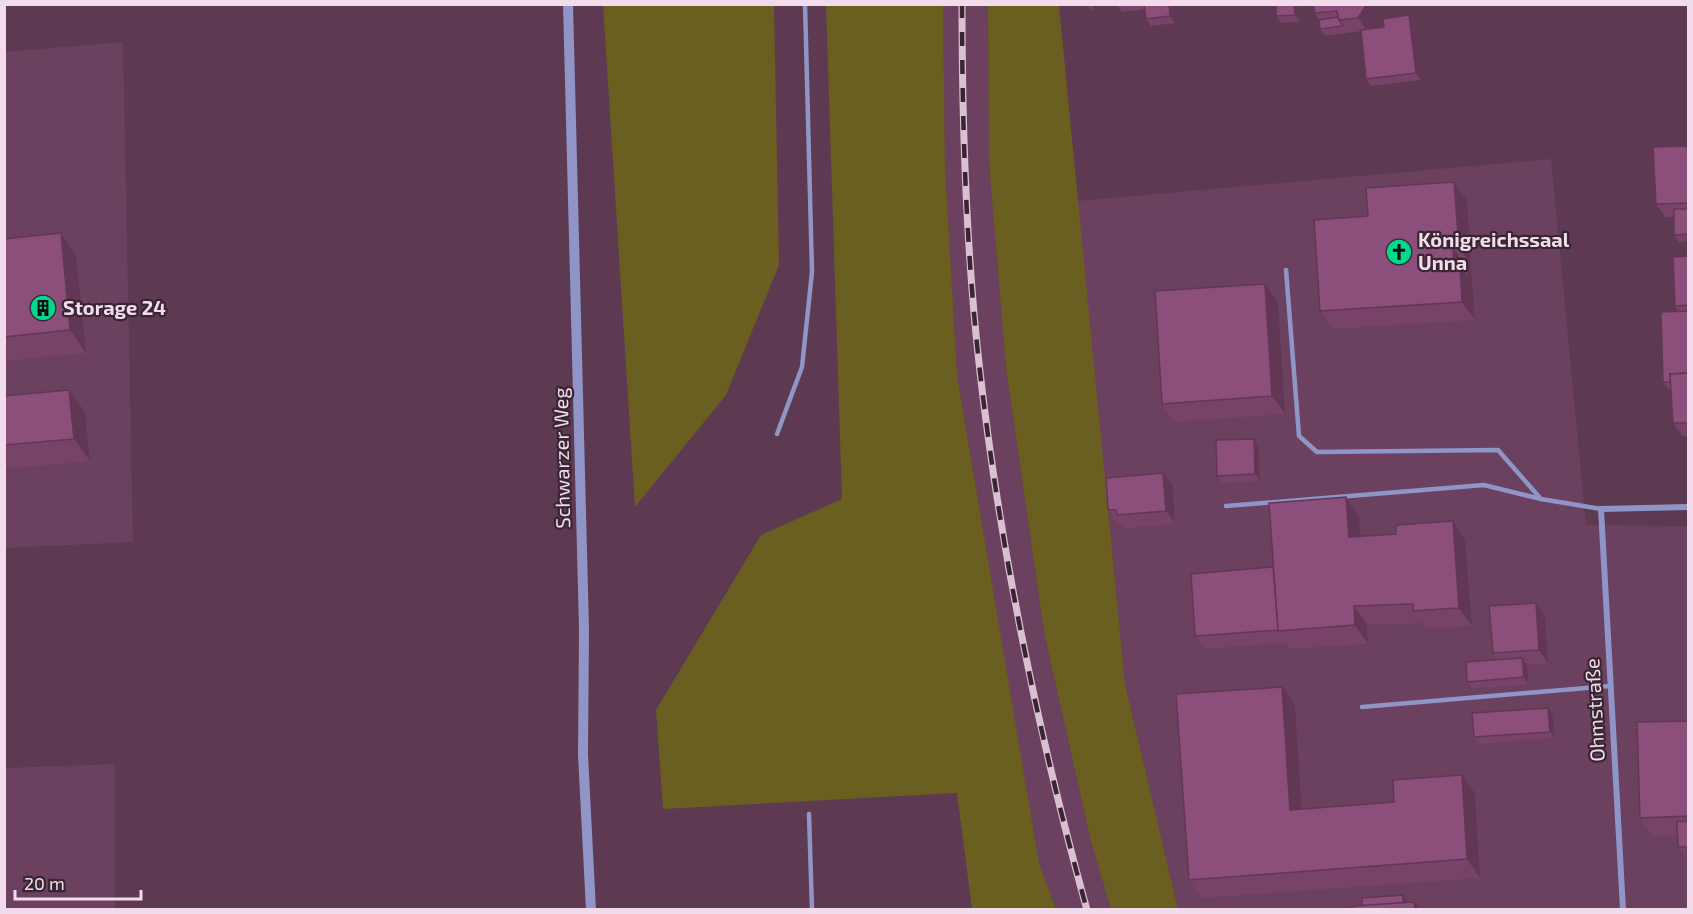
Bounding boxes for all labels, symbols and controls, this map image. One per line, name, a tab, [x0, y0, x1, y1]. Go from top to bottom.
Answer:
place label: Königreichssaal Unna	[1418, 227, 1570, 274]
church icon: Königreichssaal Unna	[1384, 237, 1414, 267]
building icon: Storage 24	[28, 293, 58, 323]
place label: Storage 24	[63, 295, 166, 319]
street label: Schwarzer Weg	[548, 387, 574, 529]
street label: Ohmstraße	[1579, 658, 1609, 762]
scale bar	[15, 863, 141, 901]
text: 20 m	[24, 872, 65, 894]

